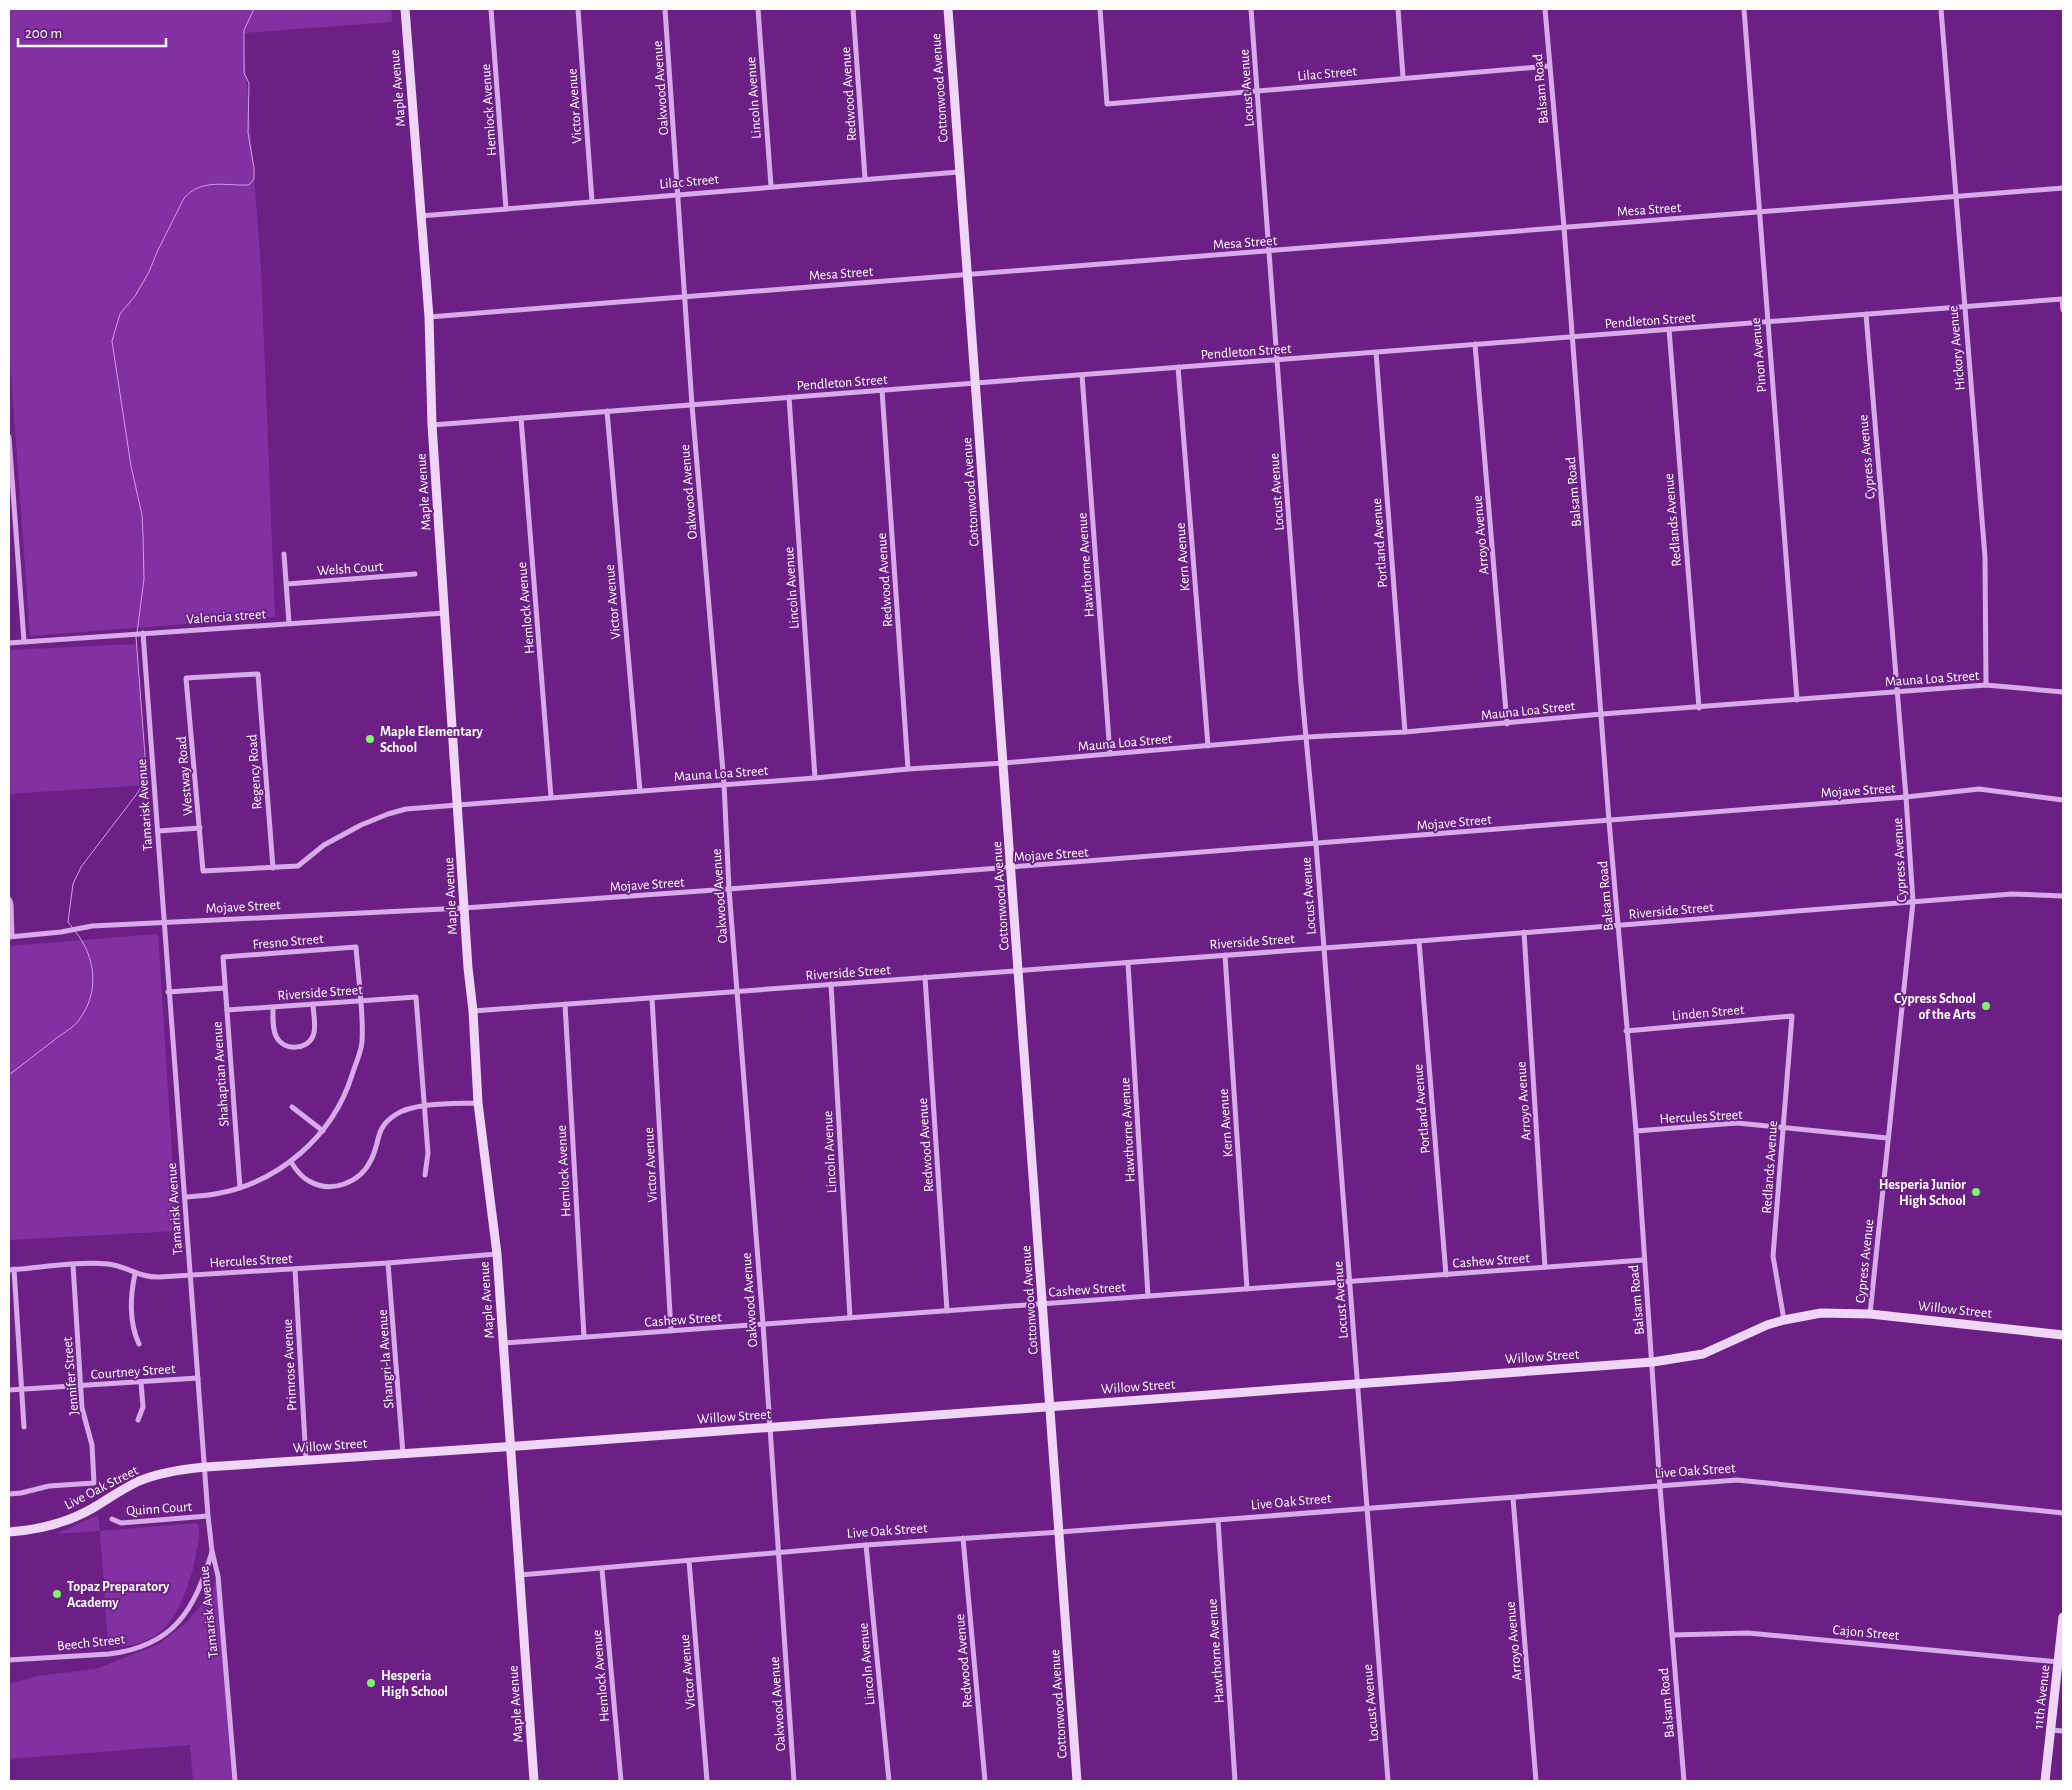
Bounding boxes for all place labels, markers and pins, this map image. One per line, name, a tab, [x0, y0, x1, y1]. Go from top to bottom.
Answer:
place label: Maple Elementary School	[380, 725, 484, 755]
marker: Maple Elementary School	[364, 733, 376, 745]
place label: Cypress School of the Arts	[1894, 992, 1976, 1022]
marker: Cypress School of the Arts	[1980, 1000, 1992, 1012]
place label: Hesperia Junior High School	[1879, 1178, 1966, 1208]
marker: Hesperia Junior High School	[1970, 1186, 1982, 1198]
place label: Topaz Preparatory Academy	[67, 1580, 170, 1610]
marker: Topaz Preparatory Academy	[51, 1588, 63, 1600]
place label: Hesperia High School	[381, 1669, 448, 1699]
marker: Hesperia High School	[365, 1677, 377, 1689]

